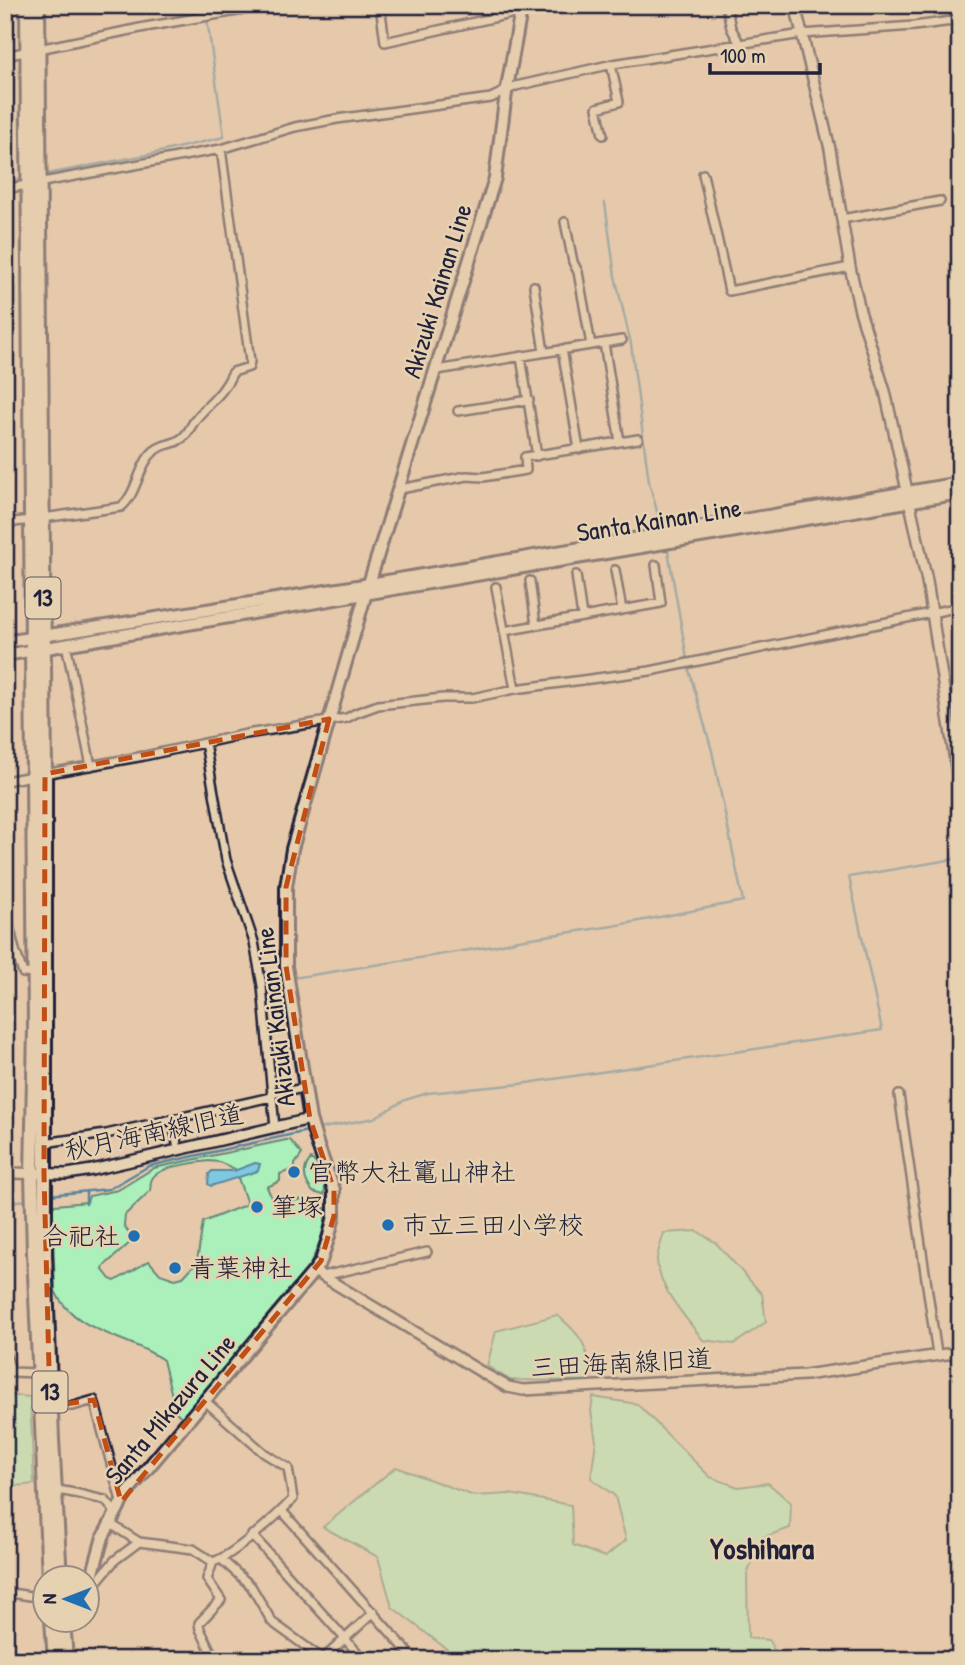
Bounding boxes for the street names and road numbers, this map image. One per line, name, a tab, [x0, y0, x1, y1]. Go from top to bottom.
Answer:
street label: Akizuki Kainan Line	[393, 200, 480, 382]
street label: Santa Kainan Line	[574, 489, 744, 550]
road number: 13	[26, 578, 60, 618]
street label: Akizuki Kainan Line	[246, 925, 303, 1109]
street label: 秋月海南線旧道	[61, 1095, 247, 1168]
street label: Santa Mikazura Line	[96, 1326, 243, 1491]
street label: 三田海南線旧道	[529, 1340, 713, 1385]
road number: 13	[32, 1372, 68, 1412]

